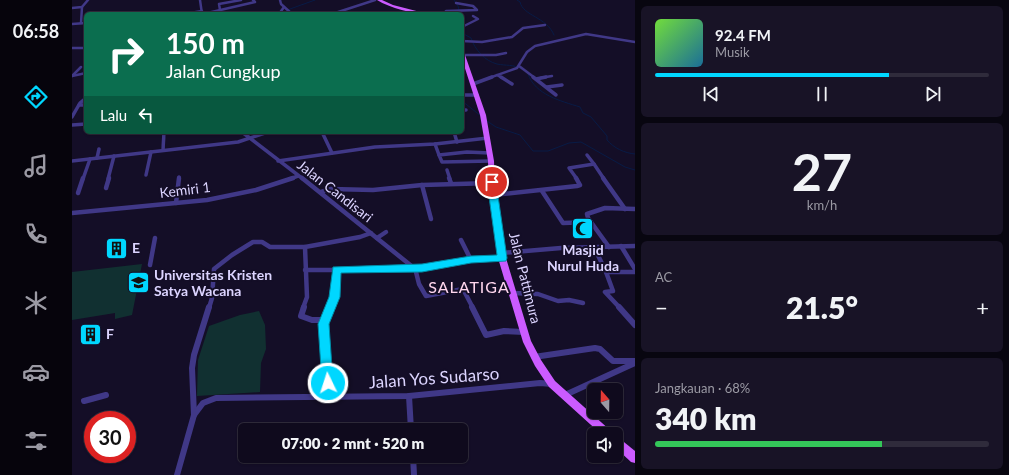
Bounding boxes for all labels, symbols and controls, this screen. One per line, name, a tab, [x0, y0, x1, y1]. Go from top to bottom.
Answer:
text: 06:58	[13, 20, 59, 42]
text: 150 m	[166, 26, 245, 60]
text: 92.4 FM	[715, 26, 771, 44]
icon: right	[100, 28, 152, 80]
text: Musik	[715, 44, 750, 60]
text: Jalan Cungkup	[166, 60, 281, 82]
icon: directions	[22, 83, 50, 111]
icon: previous	[700, 83, 722, 105]
icon: pause	[811, 83, 833, 105]
icon: next	[922, 83, 944, 105]
icon: left	[135, 104, 157, 126]
text: Lalu	[100, 106, 127, 124]
text: 27	[792, 140, 852, 202]
icon: music	[22, 152, 50, 180]
street label: Jalan Candisari	[294, 156, 376, 225]
pin	[475, 165, 509, 199]
icon: arrive	[481, 171, 503, 193]
street label: Kemiri 1	[159, 178, 211, 201]
text: km/h	[807, 197, 837, 213]
mosque icon: Masjid Nurul Huda	[570, 215, 596, 241]
icon: phone	[22, 220, 50, 248]
street label: Jalan Pattimura	[506, 230, 545, 325]
building icon: E	[104, 235, 130, 261]
place label: E	[132, 239, 140, 256]
place label: Masjid Nurul Huda	[547, 241, 619, 274]
place label: Universitas Kristen Satya Wacana	[154, 266, 272, 299]
text: AC	[655, 269, 672, 285]
school or university icon: Universitas Kristen Satya Wacana	[126, 270, 152, 296]
district label: SALATIGA	[428, 277, 510, 296]
icon: climate	[22, 289, 50, 317]
text: 21.5°	[786, 289, 858, 325]
text: −	[655, 294, 668, 321]
text: +	[976, 294, 989, 321]
building icon: F	[78, 321, 104, 347]
place label: F	[106, 325, 114, 342]
icon: car	[22, 358, 50, 386]
position arrow	[307, 362, 349, 404]
street label: Jalan Yos Sudarso	[368, 362, 500, 393]
text: Jangkauan · 68%	[655, 380, 750, 396]
north arrow	[587, 383, 623, 419]
map controls	[587, 383, 623, 463]
text: 340 km	[655, 400, 756, 436]
speed limit sign: 30	[84, 411, 136, 463]
icon: filters	[22, 427, 50, 455]
button: sound	[587, 427, 623, 463]
text: 07:00 · 2 mnt · 520 m	[282, 434, 424, 452]

